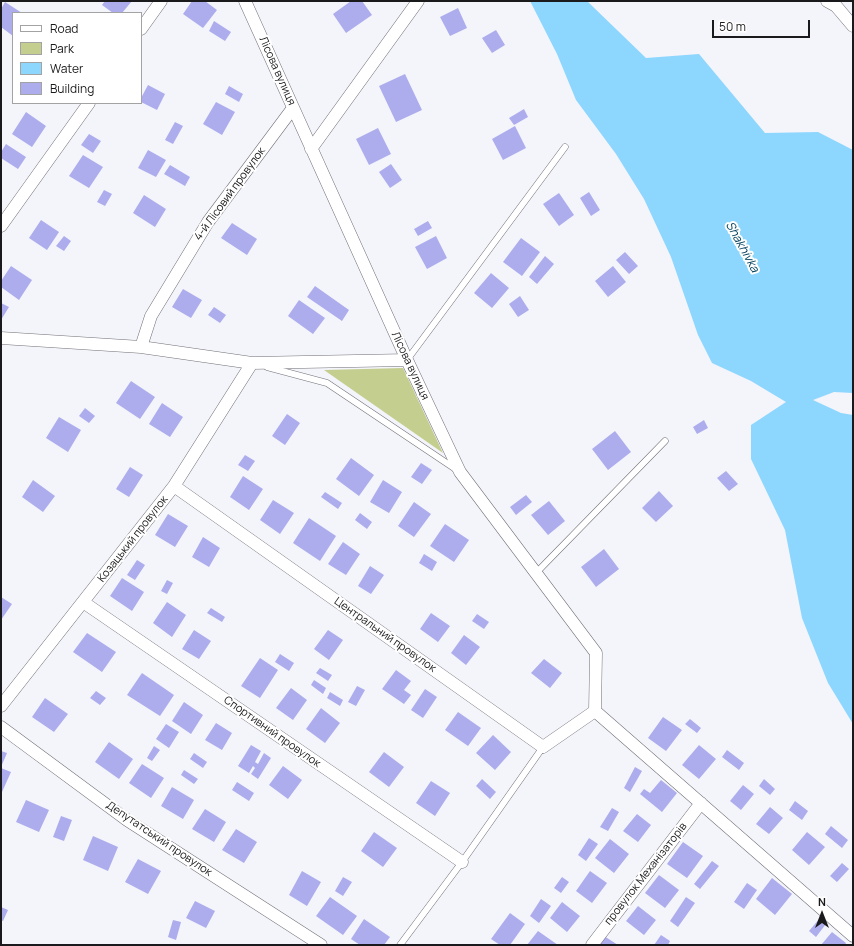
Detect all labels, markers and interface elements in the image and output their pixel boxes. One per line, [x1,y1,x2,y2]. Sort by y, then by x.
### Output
legend [12,12,142,104]
scale bar [714,12,812,38]
text: 50 m [719,18,746,35]
text: Road [50,20,78,37]
street label: Лісова вулиця [256,35,298,107]
text: Park [50,40,74,57]
text: Water [50,60,83,77]
text: Building [50,80,94,97]
street label: 4-й Лісовий провулок [192,145,268,243]
water label: Shakhivka [722,219,762,275]
street label: Лісова вулиця [388,330,432,402]
street label: Козацький провулок [95,493,171,585]
street label: Центральний провулок [332,595,438,675]
street label: Спортивний провулок [221,694,323,770]
street label: Депутатський провулок [104,799,214,879]
street label: провулок Механізаторів [602,820,690,928]
north arrow [802,894,842,934]
text: N [818,894,826,909]

